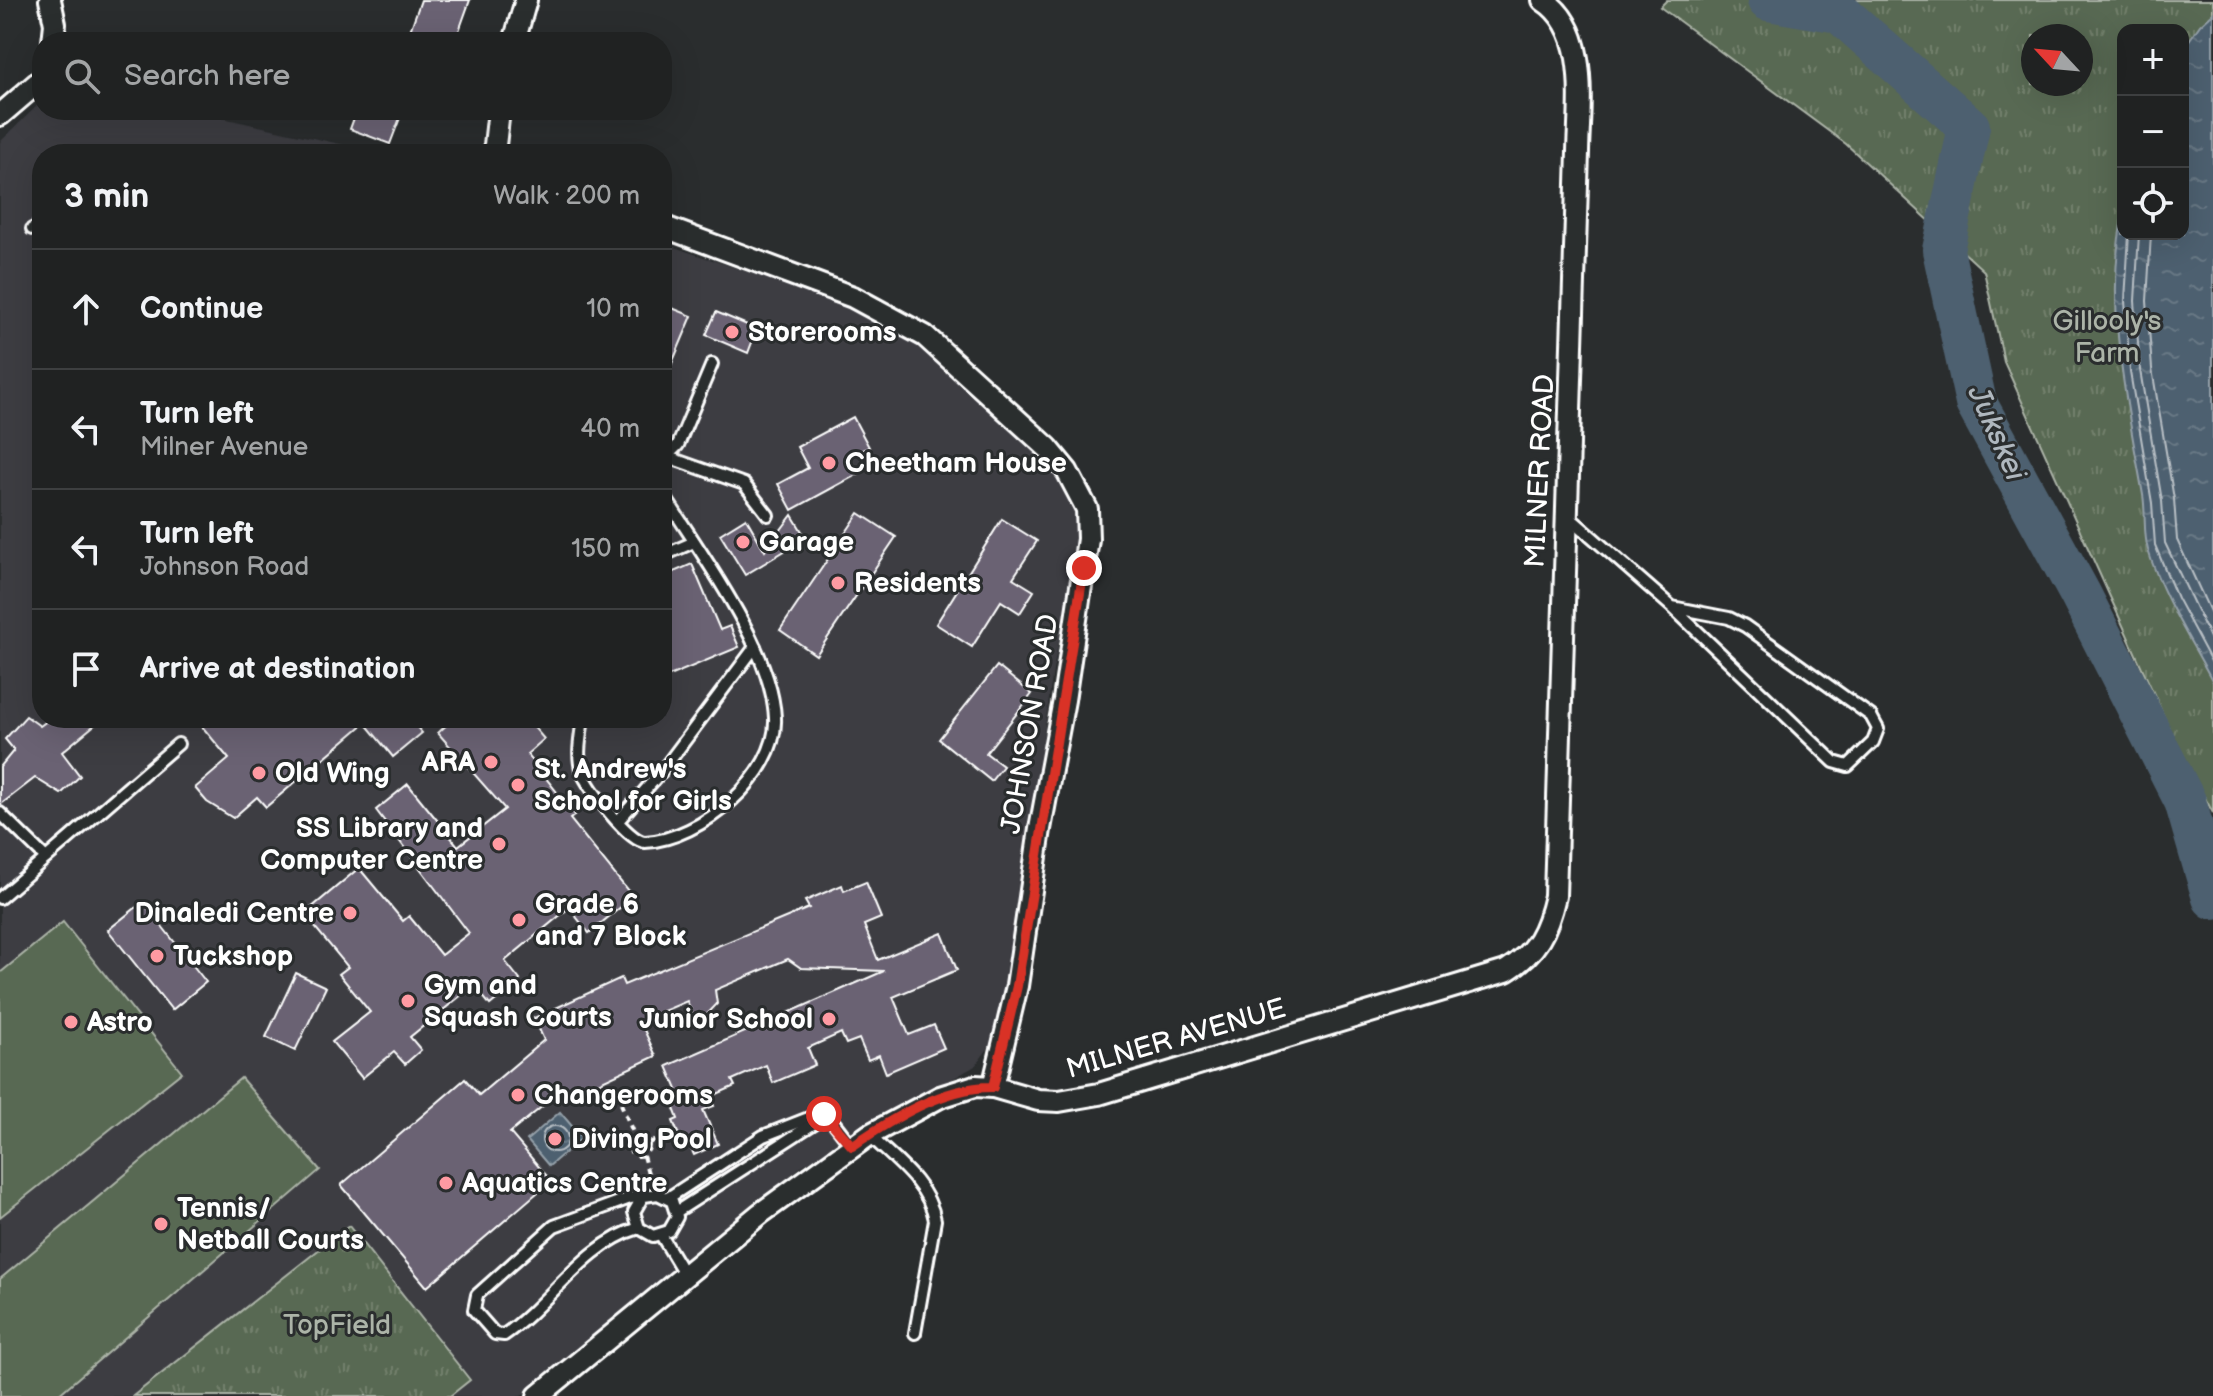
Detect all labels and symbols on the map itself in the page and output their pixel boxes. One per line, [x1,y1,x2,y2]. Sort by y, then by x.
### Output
north arrow [2021,24,2093,96]
park label: Gillooly's Farm [2053,305,2162,370]
place label: Storerooms [748,316,897,349]
marker: Storerooms [723,323,741,341]
street label: MILNER ROAD [1518,373,1562,569]
water label: Jukskei [1959,379,2033,487]
place label: Cheetham House [845,447,1067,480]
marker: Cheetham House [820,454,838,472]
place label: Garage [759,526,854,559]
marker: Garage [734,533,752,551]
route end [1066,550,1102,586]
place label: Residents [854,567,981,600]
marker: Residents [829,574,847,592]
street label: JOHNSON ROAD [994,612,1066,836]
place label: ARA [421,746,476,779]
marker: ARA [482,753,500,771]
place label: St. Andrew's School for Girls [534,753,732,818]
place label: Old Wing [275,757,390,790]
marker: Old Wing [250,764,268,782]
marker: St. Andrew's School for Girls [509,776,527,794]
place label: SS Library and Computer Centre [260,812,483,877]
marker: SS Library and Computer Centre [490,835,508,853]
place label: Grade 6 and 7 Block [535,888,687,953]
place label: Dinaledi Centre [134,897,334,930]
marker: Dinaledi Centre [341,904,359,922]
marker: Grade 6 and 7 Block [510,911,528,929]
place label: Tuckshop [173,940,293,973]
marker: Tuckshop [148,947,166,965]
place label: Gym and Squash Courts [424,969,612,1034]
marker: Gym and Squash Courts [399,992,417,1010]
street label: MILNER AVENUE [1063,992,1289,1086]
place label: Junior School [639,1003,813,1036]
place label: Astro [86,1006,153,1039]
marker: Junior School [820,1010,838,1028]
marker: Astro [62,1013,80,1031]
place label: Changerooms [534,1079,713,1112]
marker: Changerooms [509,1086,527,1104]
route start [806,1096,842,1132]
place label: Diving Pool [571,1123,712,1156]
marker: Diving Pool [546,1130,564,1148]
place label: Aquatics Centre [461,1167,667,1200]
marker: Aquatics Centre [437,1174,455,1192]
place label: Tennis/ Netball Courts [177,1192,364,1257]
marker: Tennis/ Netball Courts [152,1215,170,1233]
park label: TopField [283,1309,391,1342]

